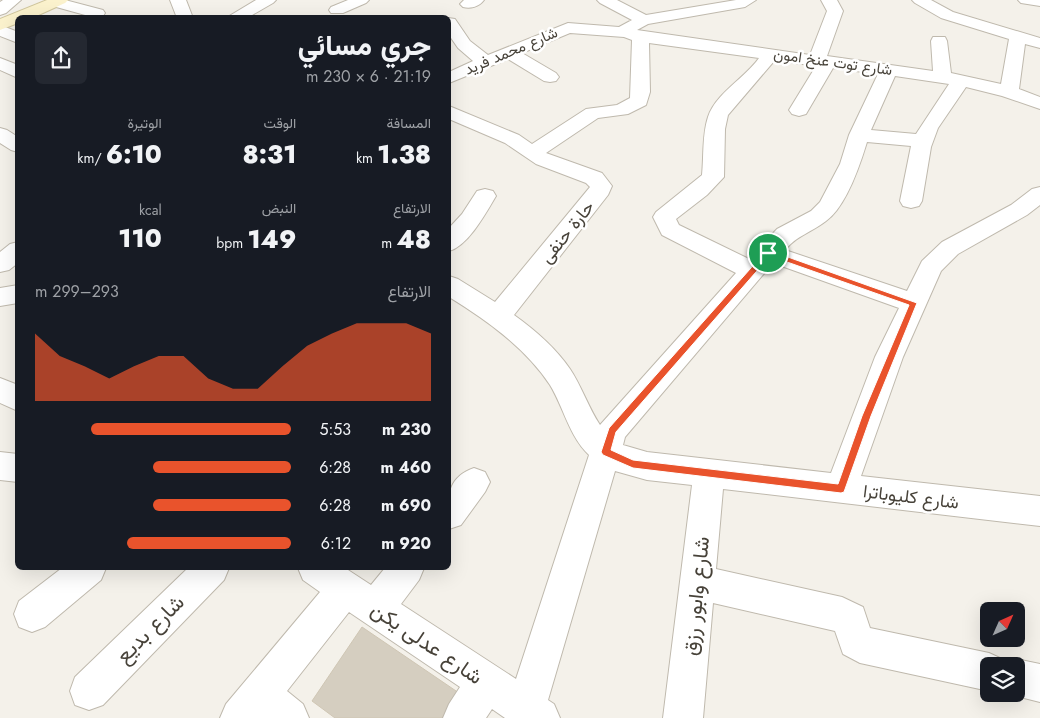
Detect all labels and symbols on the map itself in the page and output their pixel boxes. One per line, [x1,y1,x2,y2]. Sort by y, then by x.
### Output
street label: شارع محمد فريد [461,21,561,81]
street label: شارع توت عنخ امون [772,43,894,81]
street label: حارة حنفى [534,195,600,269]
pin [747,232,789,274]
street label: شارع كليوباترا [862,478,960,516]
street label: شارع وابور رزق [675,535,717,657]
street label: شارع بديع [109,588,191,670]
street label: شارع عدلى يكن [365,594,489,692]
north arrow [980,602,1025,648]

